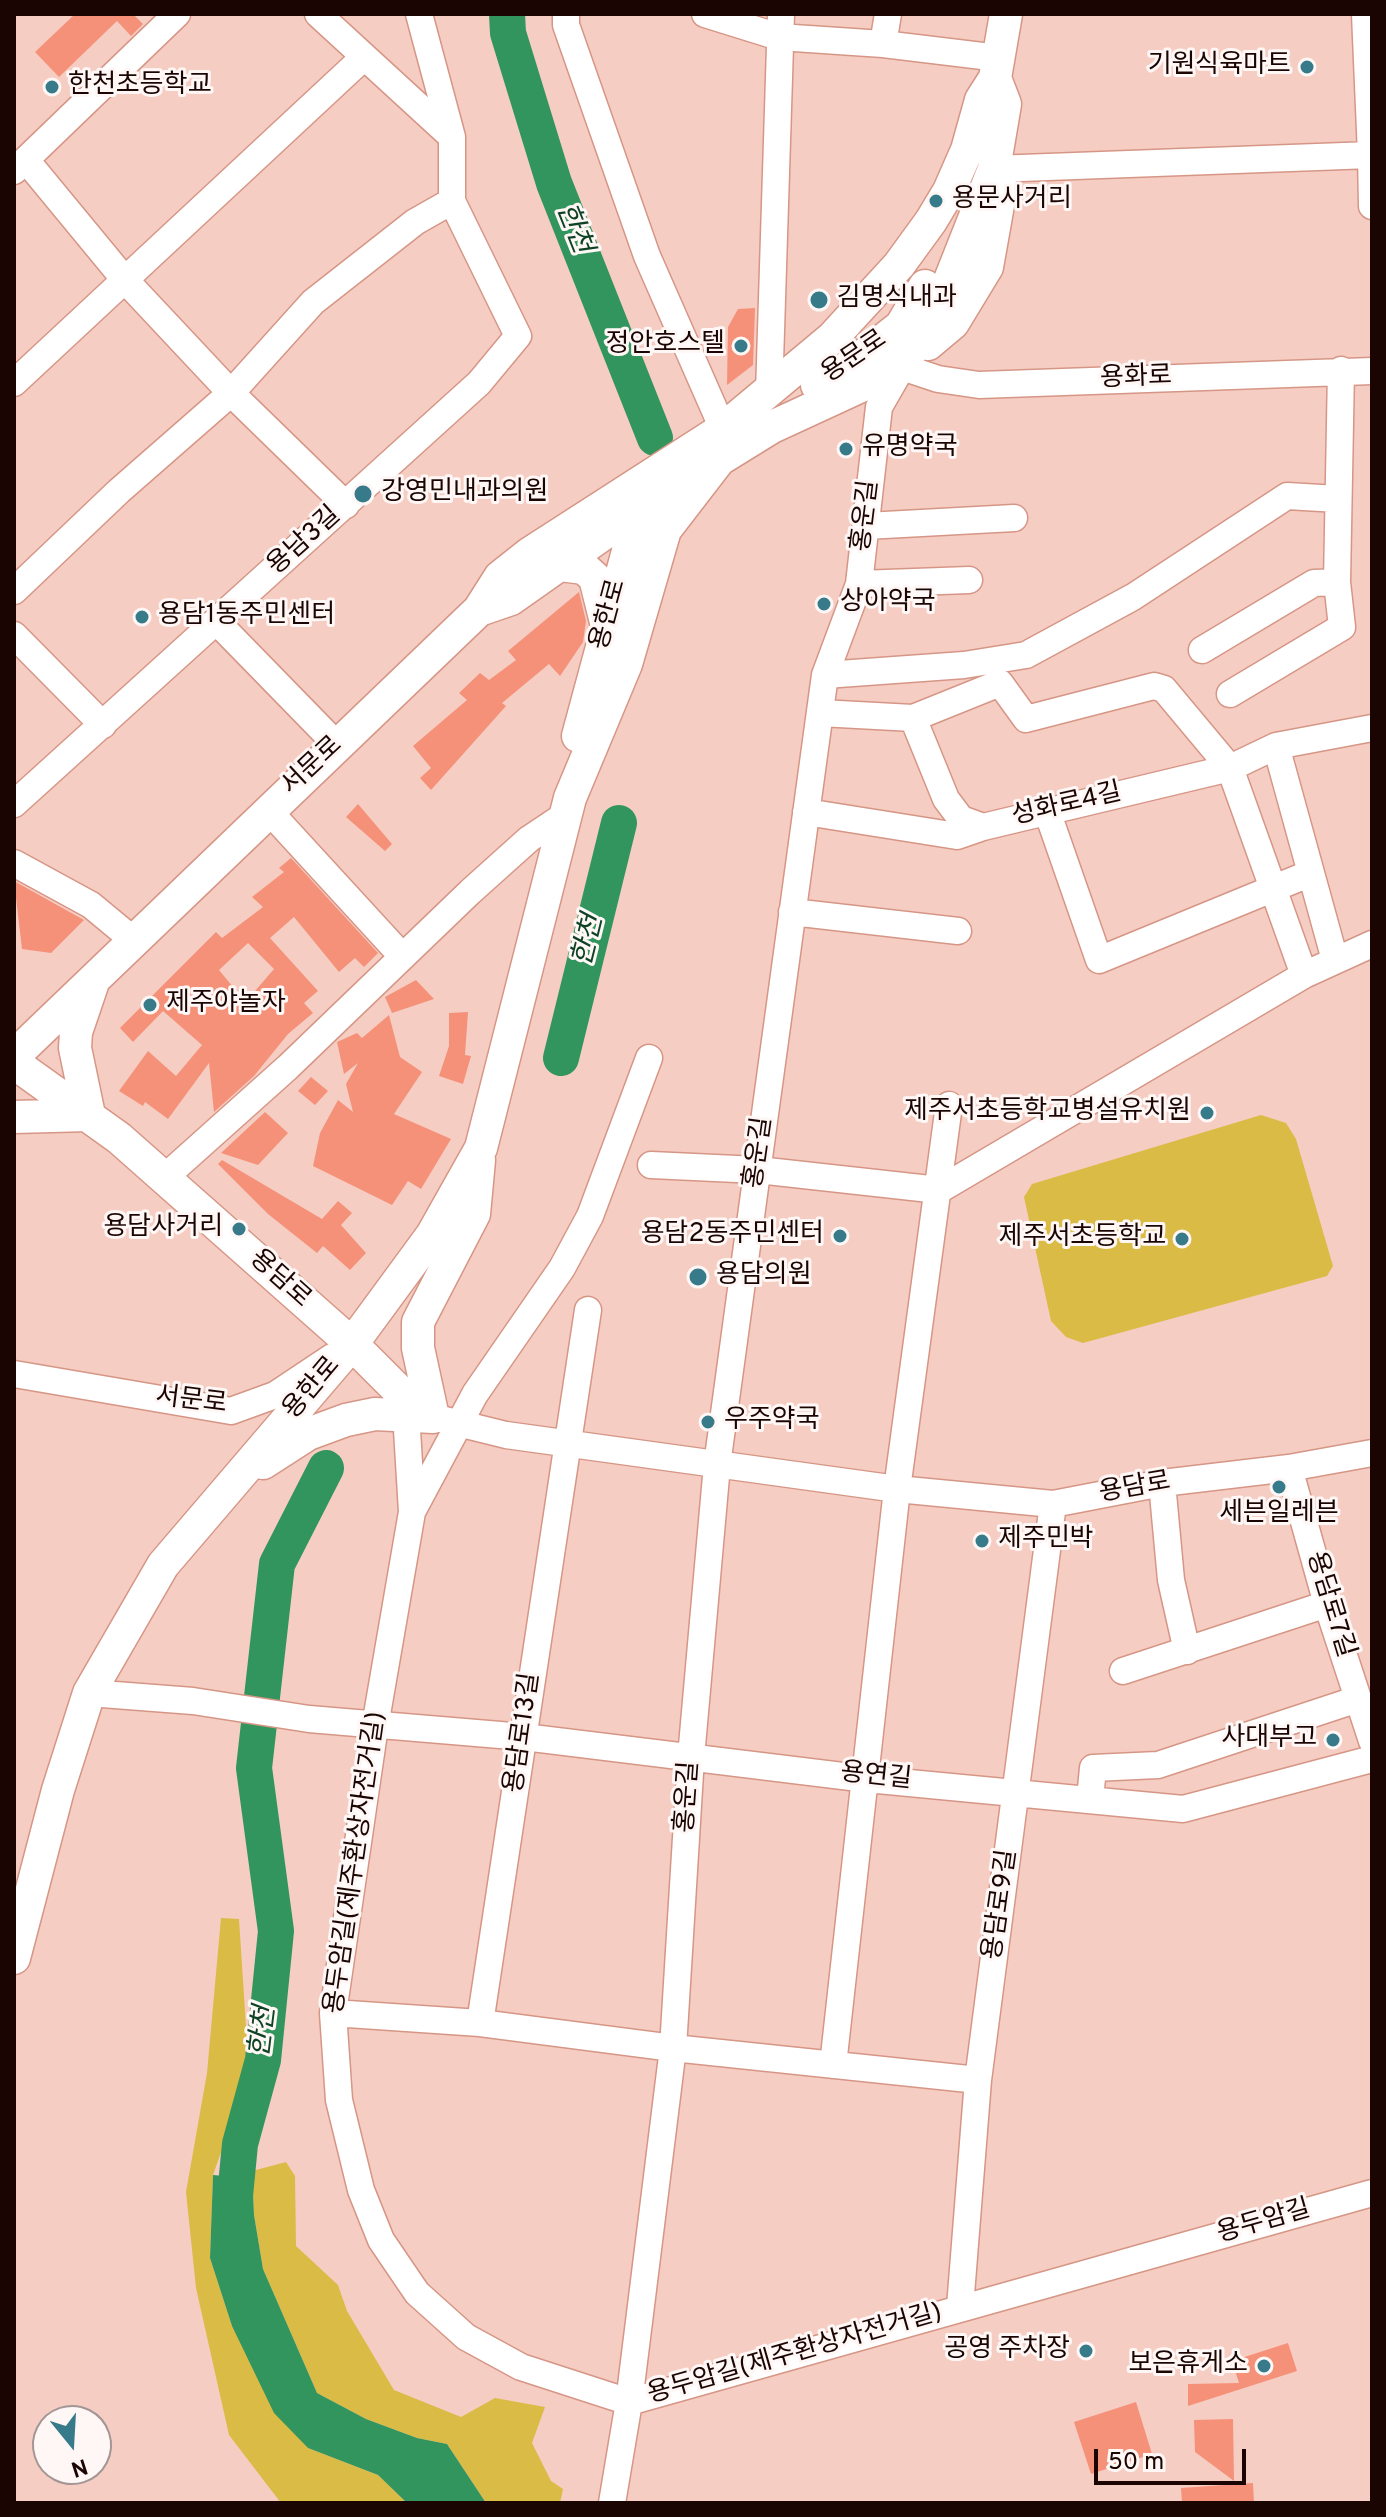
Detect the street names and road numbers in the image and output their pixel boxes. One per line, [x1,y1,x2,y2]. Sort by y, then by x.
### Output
street label: 용문로 [817,325,893,391]
street label: 용화로 [1100,362,1172,396]
street label: 홍운길 [847,478,887,554]
street label: 용남3길 [262,501,348,583]
street label: 용한로 [586,576,634,654]
street label: 서문로 [276,731,350,803]
street label: 성화로4길 [1009,778,1125,834]
street label: 홍운길 [740,1115,780,1191]
street label: 용담로 [242,1244,316,1316]
street label: 용한로 [278,1351,348,1427]
street label: 서문로 [153,1382,229,1422]
street label: 용담로 [1097,1467,1173,1511]
street label: 용담로7길 [1298,1548,1360,1662]
street label: 용담로13길 [500,1671,548,1795]
street label: 용두암길(제주환상자전거길) [320,1710,394,2016]
street label: 용연길 [839,1759,913,1797]
street label: 홍운길 [671,1760,707,1834]
street label: 용담로9길 [979,1848,1025,1962]
street label: 용두암길 [1214,2195,1314,2251]
street label: 용두암길(제주환상자전거길) [644,2298,946,2412]

